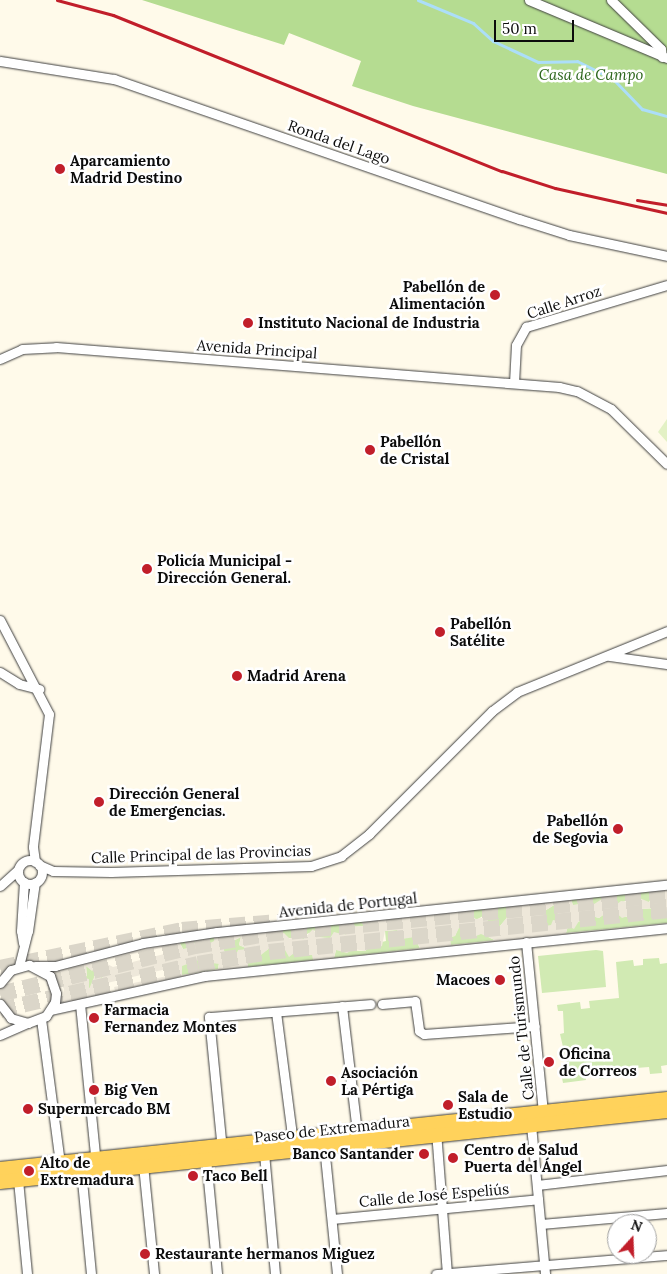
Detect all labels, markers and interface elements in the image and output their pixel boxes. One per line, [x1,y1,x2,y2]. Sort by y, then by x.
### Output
scale bar [497,10,577,42]
text: 50 m [502,19,537,38]
park label: Casa de Campo [539,66,643,84]
street label: Ronda del Lago [286,116,392,168]
place label: Aparcamiento Madrid Destino [70,151,182,186]
marker: Aparcamiento Madrid Destino [54,163,66,175]
place label: Pabellón de Alimentación [389,277,485,312]
street label: Calle Arroz [525,282,603,322]
marker: Pabellón de Alimentación [489,289,501,301]
place label: Instituto Nacional de Industria [258,314,480,332]
marker: Instituto Nacional de Industria [242,317,254,329]
street label: Avenida Principal [196,336,318,362]
place label: Pabellón de Cristal [380,432,449,467]
marker: Pabellón de Cristal [364,444,376,456]
place label: Policía Municipal - Dirección General. [157,551,292,586]
marker: Policía Municipal - Dirección General. [141,563,153,575]
place label: Pabellón Satélite [450,614,511,649]
marker: Pabellón Satélite [434,626,446,638]
place label: Madrid Arena [247,667,346,685]
marker: Madrid Arena [231,670,243,682]
place label: Dirección General de Emergencias. [109,784,240,819]
marker: Dirección General de Emergencias. [93,796,105,808]
place label: Pabellón de Segovia [533,811,608,846]
marker: Pabellón de Segovia [612,823,624,835]
street label: Calle Principal de las Provincias [91,841,311,867]
street label: Avenida de Portugal [278,889,418,921]
street label: Calle de Turismundo [504,955,538,1101]
place label: Macoes [436,971,490,989]
marker: Macoes [494,974,506,986]
place label: Farmacia Fernandez Montes [104,1000,237,1035]
marker: Farmacia Fernandez Montes [88,1012,100,1024]
place label: Oficina de Correos [559,1044,637,1079]
marker: Oficina de Correos [543,1056,555,1068]
place label: Asociación La Pértiga [341,1063,418,1098]
marker: Asociación La Pértiga [325,1075,337,1087]
place label: Big Ven [104,1081,158,1099]
marker: Big Ven [88,1084,100,1096]
place label: Sala de Estudio [458,1087,512,1122]
marker: Sala de Estudio [442,1099,454,1111]
place label: Supermercado BM [38,1100,171,1118]
marker: Supermercado BM [22,1103,34,1115]
street label: Paseo de Extremadura [253,1112,411,1146]
place label: Centro de Salud Puerta del Ángel [464,1140,582,1175]
place label: Banco Santander [292,1145,414,1163]
marker: Banco Santander [418,1148,430,1160]
marker: Centro de Salud Puerta del Ángel [446,1151,460,1165]
place label: Alto de Extremadura [40,1153,134,1188]
marker: Alto de Extremadura [22,1164,36,1178]
place label: Taco Bell [203,1167,268,1185]
marker: Taco Bell [187,1170,199,1182]
street label: Calle de José Espeliús [358,1179,510,1211]
north arrow [607,1214,657,1264]
text: N [629,1216,645,1236]
place label: Restaurante hermanos Miguez [155,1245,375,1263]
marker: Restaurante hermanos Miguez [139,1248,151,1260]

